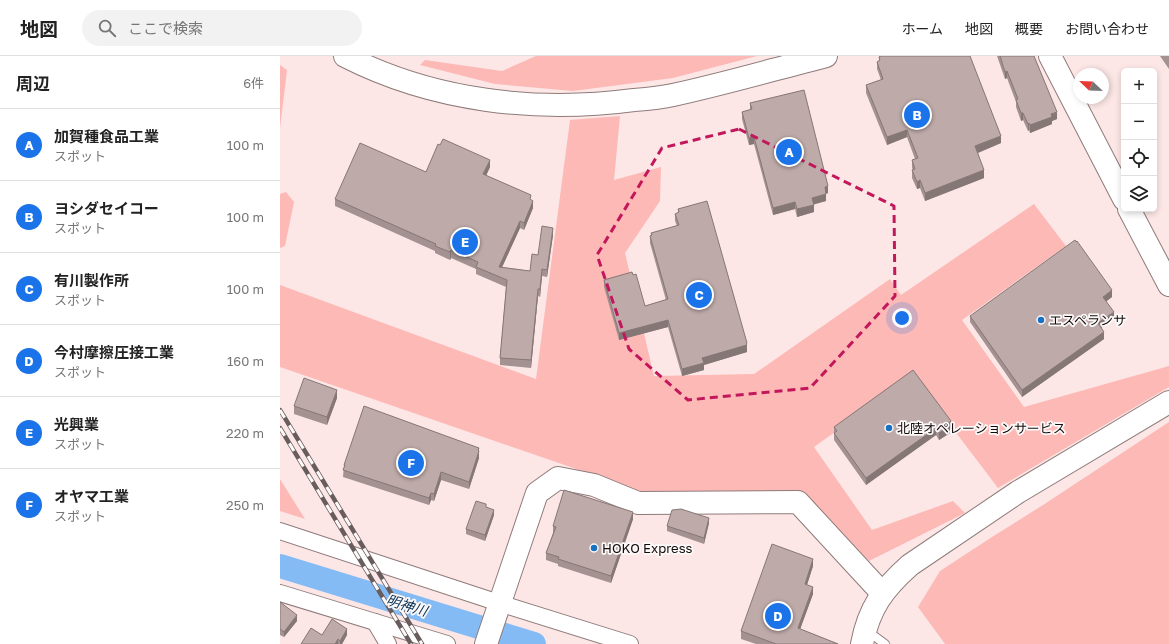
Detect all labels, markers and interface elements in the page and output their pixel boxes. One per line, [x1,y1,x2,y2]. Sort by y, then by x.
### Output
search box [82,10,362,46]
text: 地図 [20,17,58,40]
icon: search [96,17,118,39]
text: ここで検索 [128,19,203,37]
text: ホーム [901,20,943,37]
text: 地図 [965,20,993,37]
text: 概要 [1015,20,1043,37]
text: お問い合わせ [1065,20,1149,37]
north arrow [1073,68,1109,104]
map controls [1121,68,1157,212]
button: + [1121,68,1157,104]
text: 周辺 [16,73,50,94]
text: 6件 [243,75,264,91]
pin: B [904,100,930,130]
button: − [1121,104,1157,140]
text: 加賀種食品工業 [54,127,159,145]
text: A [24,137,34,153]
text: 100 m [227,137,264,153]
pin: A [776,137,802,167]
button: locate [1121,140,1157,176]
text: スポット [54,148,106,164]
button: layers [1121,176,1157,212]
text: ヨシダセイコー [54,199,159,217]
text: B [24,209,34,225]
text: 100 m [227,209,264,225]
text: スポット [54,220,106,236]
pin: E [452,227,478,257]
text: 有川製作所 [54,271,129,289]
pin: C [686,280,712,310]
text: C [24,281,34,297]
text: 100 m [227,281,264,297]
text: スポット [54,292,106,308]
your location [892,308,912,328]
place label: エスペランサ [1049,312,1126,328]
marker: エスペランサ [1036,315,1046,325]
text: 今村摩擦圧接工業 [54,343,174,361]
text: D [24,353,34,369]
text: 160 m [227,353,264,369]
text: スポット [54,364,106,380]
text: 光興業 [54,415,99,433]
place label: 北陸オペレーションサービス [897,420,1066,436]
marker: 北陸オペレーションサービス [884,423,894,433]
text: E [25,425,33,441]
text: 220 m [226,425,264,441]
text: スポット [54,436,106,452]
pin: F [398,448,424,478]
text: オヤマ工業 [54,487,129,505]
text: F [25,497,33,513]
text: 250 m [226,497,264,513]
text: スポット [54,508,106,524]
place label: HOKO Express [602,540,693,556]
marker: HOKO Express [589,543,599,553]
water label: 明神川 [384,591,431,620]
pin: D [765,601,791,631]

